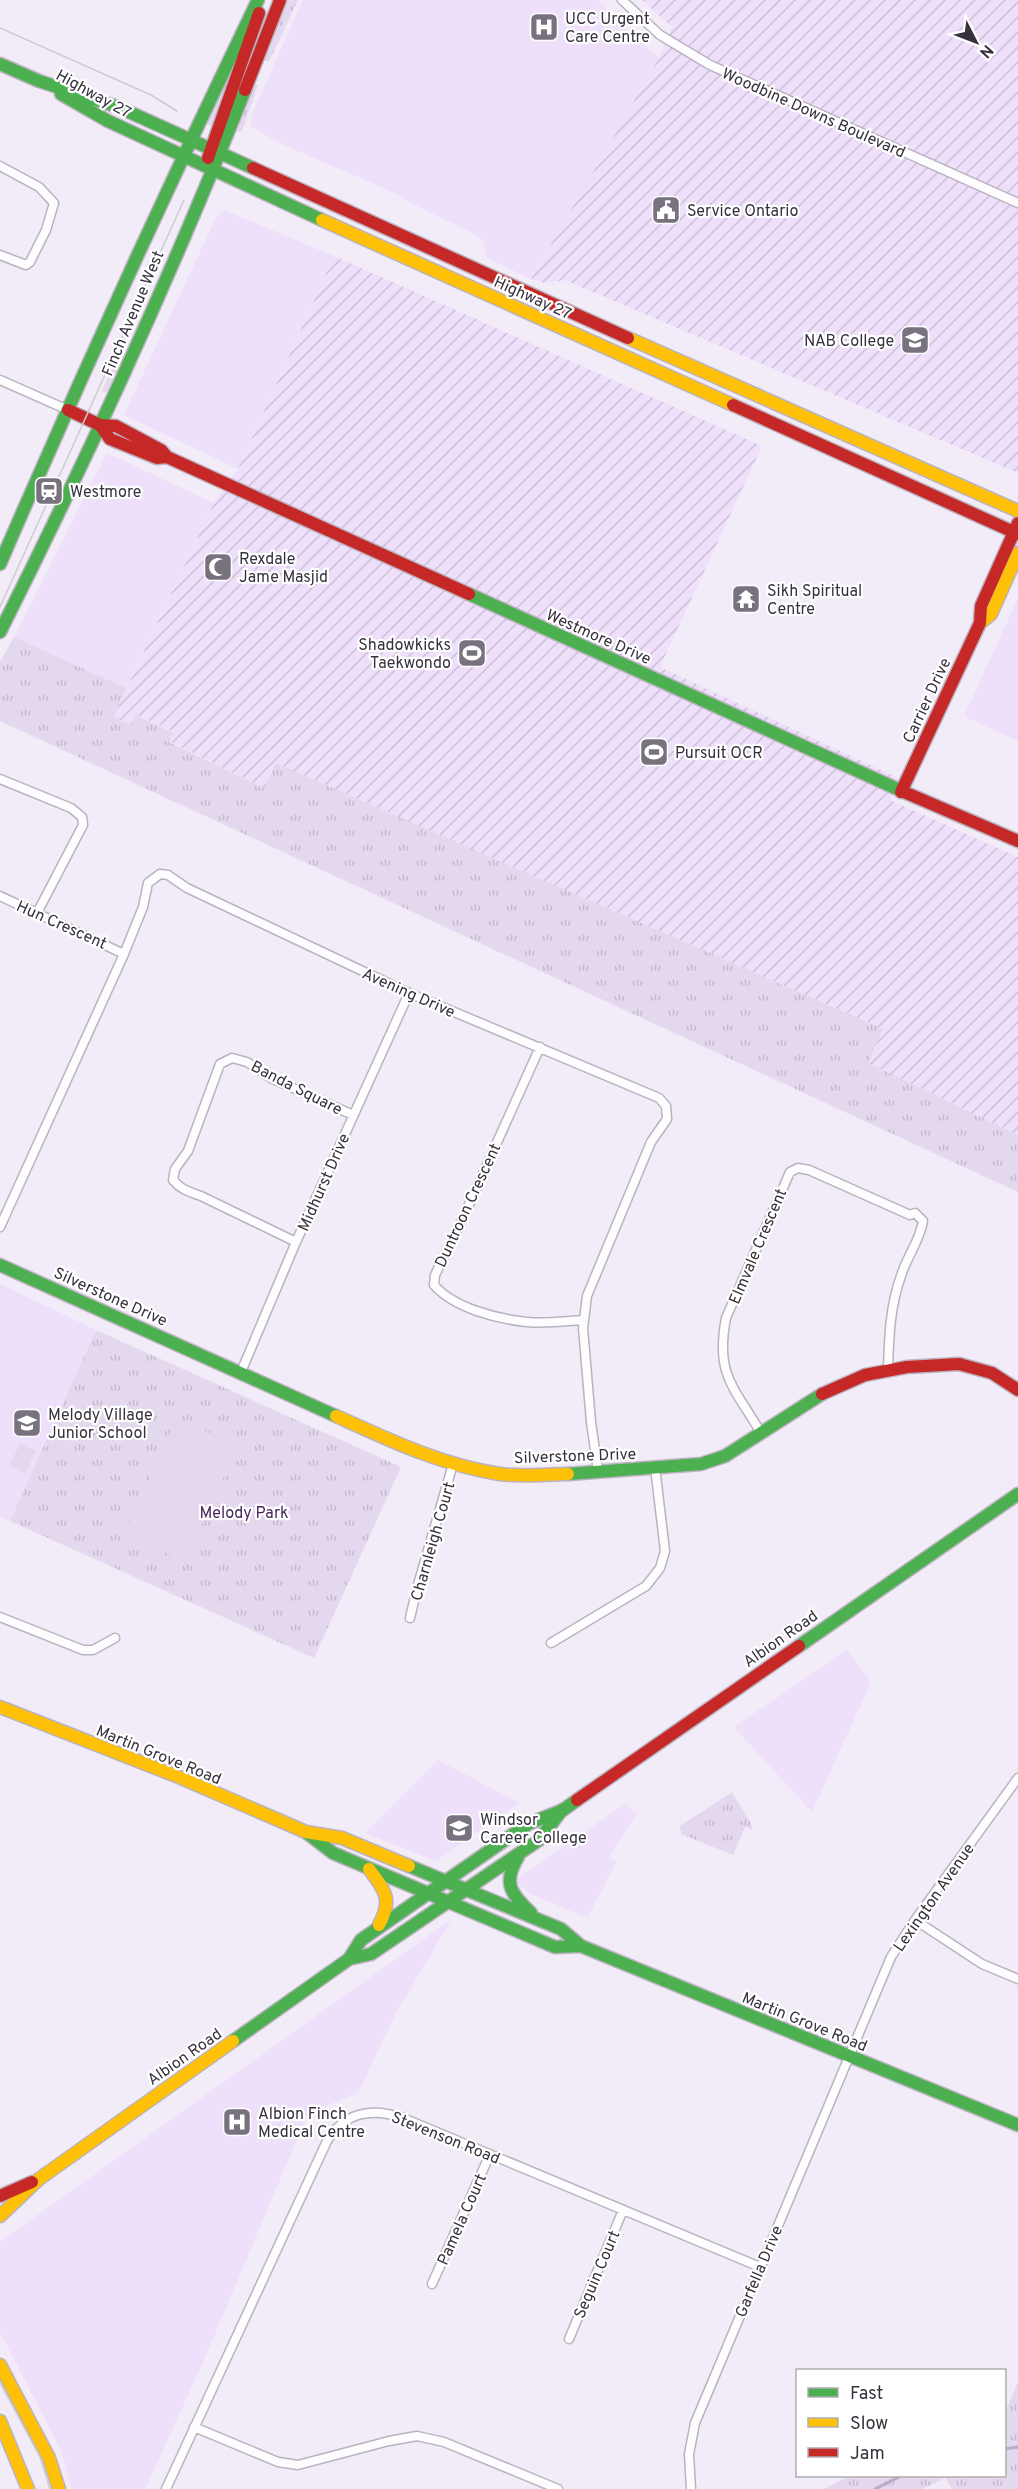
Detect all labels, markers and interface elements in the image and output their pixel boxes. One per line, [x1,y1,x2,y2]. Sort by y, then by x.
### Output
place label: UCC Urgent Care Centre [565,10,650,48]
hospital icon: UCC Urgent Care Centre [528,11,560,43]
north arrow [946,12,1006,72]
text: N [974,40,997,62]
street label: Woodbine Downs Boulevard [718,64,908,163]
street label: Highway 27 [52,66,134,124]
public building icon: Service Ontario [650,194,682,226]
place label: Service Ontario [687,202,798,222]
street label: Finch Avenue West [98,248,169,380]
street label: Highway 27 [490,273,574,325]
school or university icon: NAB College [899,324,931,356]
place label: NAB College [804,332,894,352]
station icon: Westmore [33,475,65,507]
place label: Westmore [70,483,141,503]
place label: Rexdale Jame Masjid [239,550,328,588]
mosque icon: Rexdale Jame Masjid [202,551,234,583]
place label: Sikh Spiritual Centre [767,582,862,620]
temple icon: Sikh Spiritual Centre [730,583,762,615]
street label: Westmore Drive [542,606,654,670]
place label: Shadowkicks Taekwondo [358,636,451,674]
sports icon: Shadowkicks Taekwondo [456,637,488,669]
street label: Carrier Drive [899,655,956,747]
sports icon: Pursuit OCR [638,736,670,768]
place label: Pursuit OCR [675,744,763,764]
street label: Hun Crescent [13,897,109,955]
street label: Avening Drive [358,964,458,1023]
street label: Banda Square [247,1057,345,1120]
street label: Midhurst Drive [294,1131,355,1235]
street label: Duntroon Crescent [431,1141,506,1271]
street label: Elmvale Crescent [725,1186,792,1308]
street label: Silverstone Drive [50,1264,170,1332]
place label: Melody Village Junior School [48,1406,153,1444]
school or university icon: Melody Village Junior School [11,1407,43,1439]
street label: Silverstone Drive [514,1445,637,1469]
street label: Charnleigh Court [407,1480,460,1603]
park label: Melody Park [199,1504,289,1524]
street label: Albion Road [740,1607,822,1673]
street label: Martin Grove Road [93,1722,224,1790]
place label: Windsor Career College [480,1811,587,1849]
school or university icon: Windsor Career College [443,1812,475,1844]
street label: Lexington Avenue [890,1840,980,1956]
street label: Martin Grove Road [739,1989,870,2057]
street label: Albion Road [144,2025,226,2091]
place label: Albion Finch Medical Centre [258,2105,365,2143]
hospital icon: Albion Finch Medical Centre [221,2106,253,2138]
street label: Stevenson Road [388,2108,503,2170]
street label: Pamela Court [434,2171,492,2269]
street label: Garfella Drive [731,2223,788,2321]
street label: Seguin Court [570,2228,625,2322]
legend [796,2369,1006,2477]
text: Fast [850,2383,883,2406]
text: Slow [850,2413,888,2436]
text: Jam [850,2443,885,2466]

